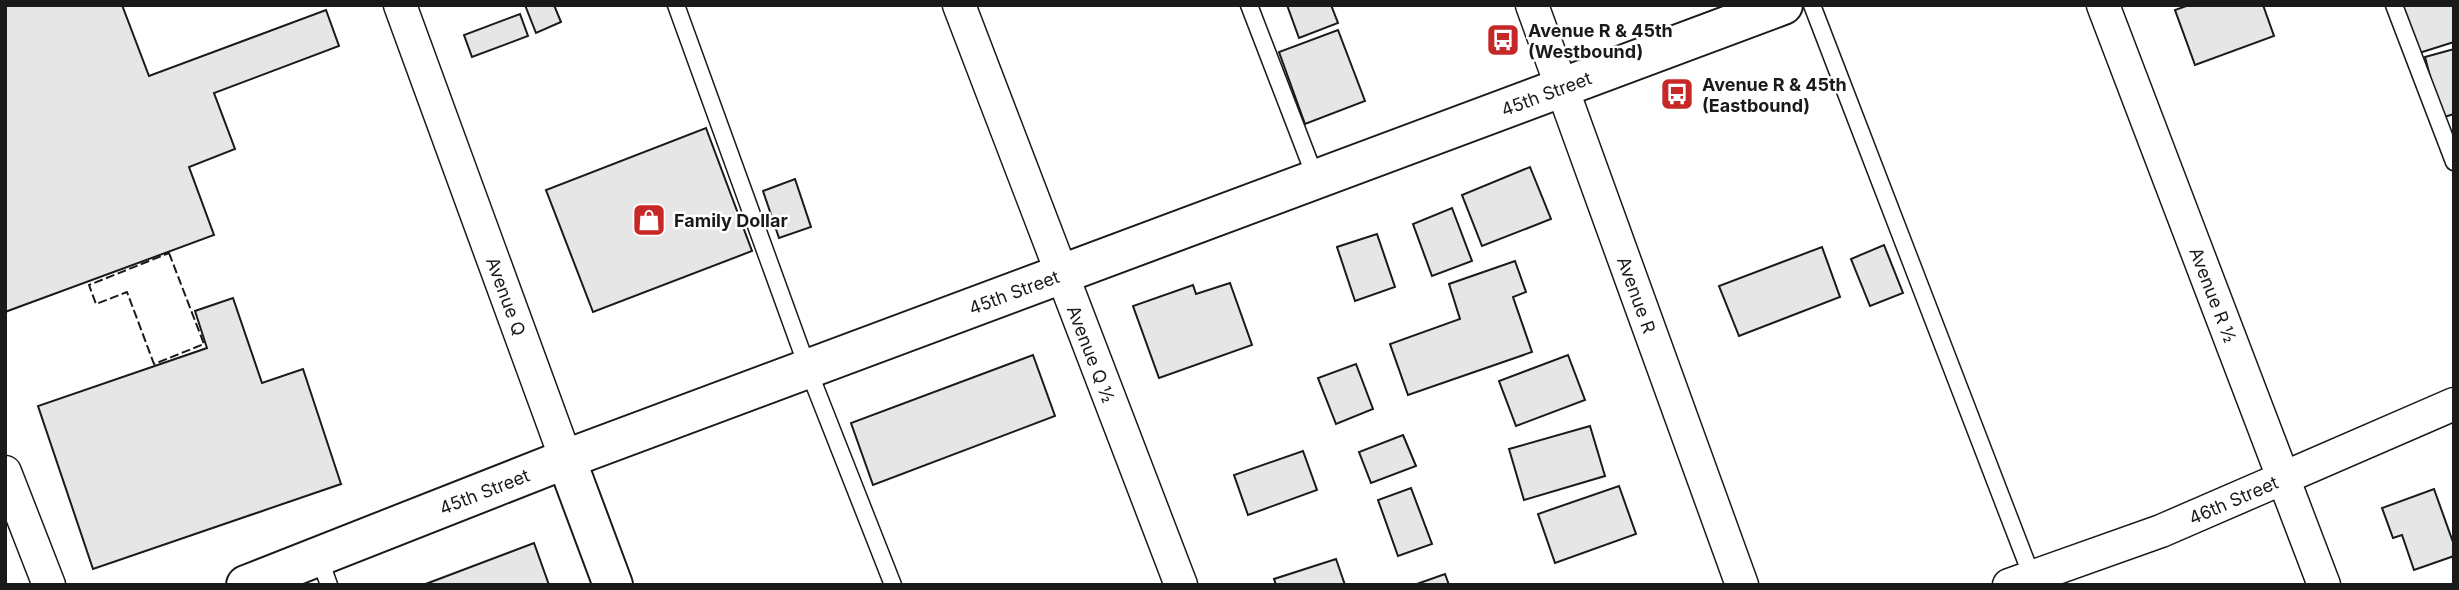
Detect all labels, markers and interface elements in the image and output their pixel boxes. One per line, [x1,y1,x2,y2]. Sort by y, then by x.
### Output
place label: Avenue R & 45th (Westbound) [1528,20,1673,62]
bus stop icon: Avenue R & 45th (Westbound) [1484,21,1522,59]
street label: 45th Street [1498,67,1594,120]
place label: Avenue R & 45th (Eastbound) [1702,74,1847,116]
bus stop icon: Avenue R & 45th (Eastbound) [1658,75,1696,113]
shop icon: Family Dollar [630,201,668,239]
place label: Family Dollar [674,210,788,231]
street label: Avenue R ½ [2185,244,2241,346]
street label: Avenue R [1613,253,1660,336]
street label: Avenue Q [482,254,530,338]
street label: 45th Street [966,265,1062,318]
street label: Avenue Q ½ [1063,302,1119,406]
street label: 45th Street [436,464,532,518]
street label: 46th Street [2185,471,2281,528]

